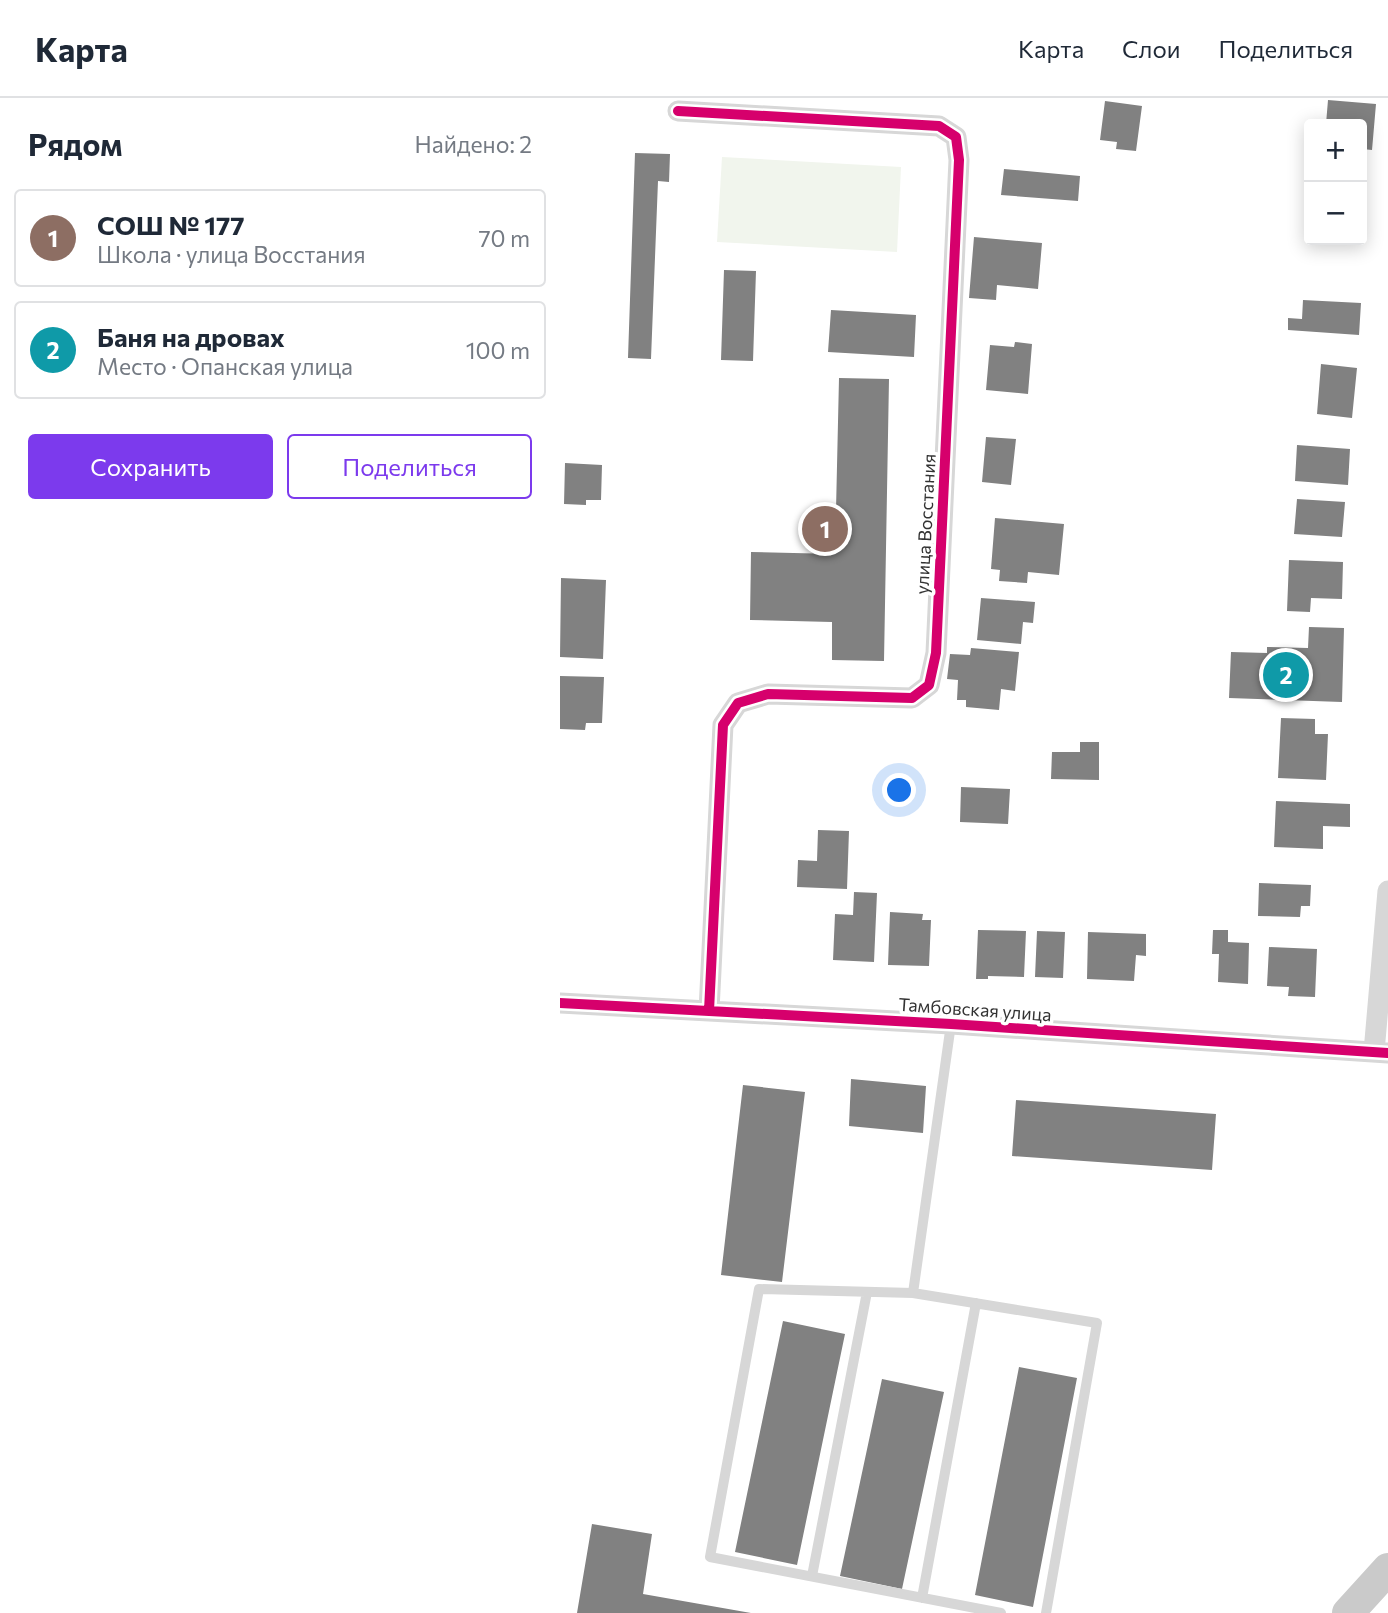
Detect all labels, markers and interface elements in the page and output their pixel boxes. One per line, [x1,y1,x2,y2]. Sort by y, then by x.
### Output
text: Карта [35,28,128,69]
text: Карта [1018,34,1084,63]
text: Слои [1122,34,1180,63]
text: Поделиться [1218,34,1353,63]
map controls [1304,119,1367,245]
button: + [1304,119,1367,182]
text: Рядом [28,125,122,162]
text: Найдено: 2 [415,130,532,158]
button: − [1304,182,1367,245]
text: СОШ № 177 [97,209,245,240]
text: 1 [48,224,58,252]
text: 70 m [478,224,530,252]
text: Школа · улица Восстания [97,240,366,268]
text: Баня на дровах [97,321,285,352]
text: 2 [46,336,60,364]
text: 100 m [466,336,530,364]
text: Место · Опанская улица [97,352,353,380]
button: Сохранить [28,434,273,499]
button: Поделиться [287,434,532,499]
street label: улица Восстания [910,453,940,595]
pin: 1 [802,503,848,555]
pin: 2 [1263,649,1309,701]
your location [882,773,916,807]
street label: Тамбовская улица [898,993,1052,1025]

